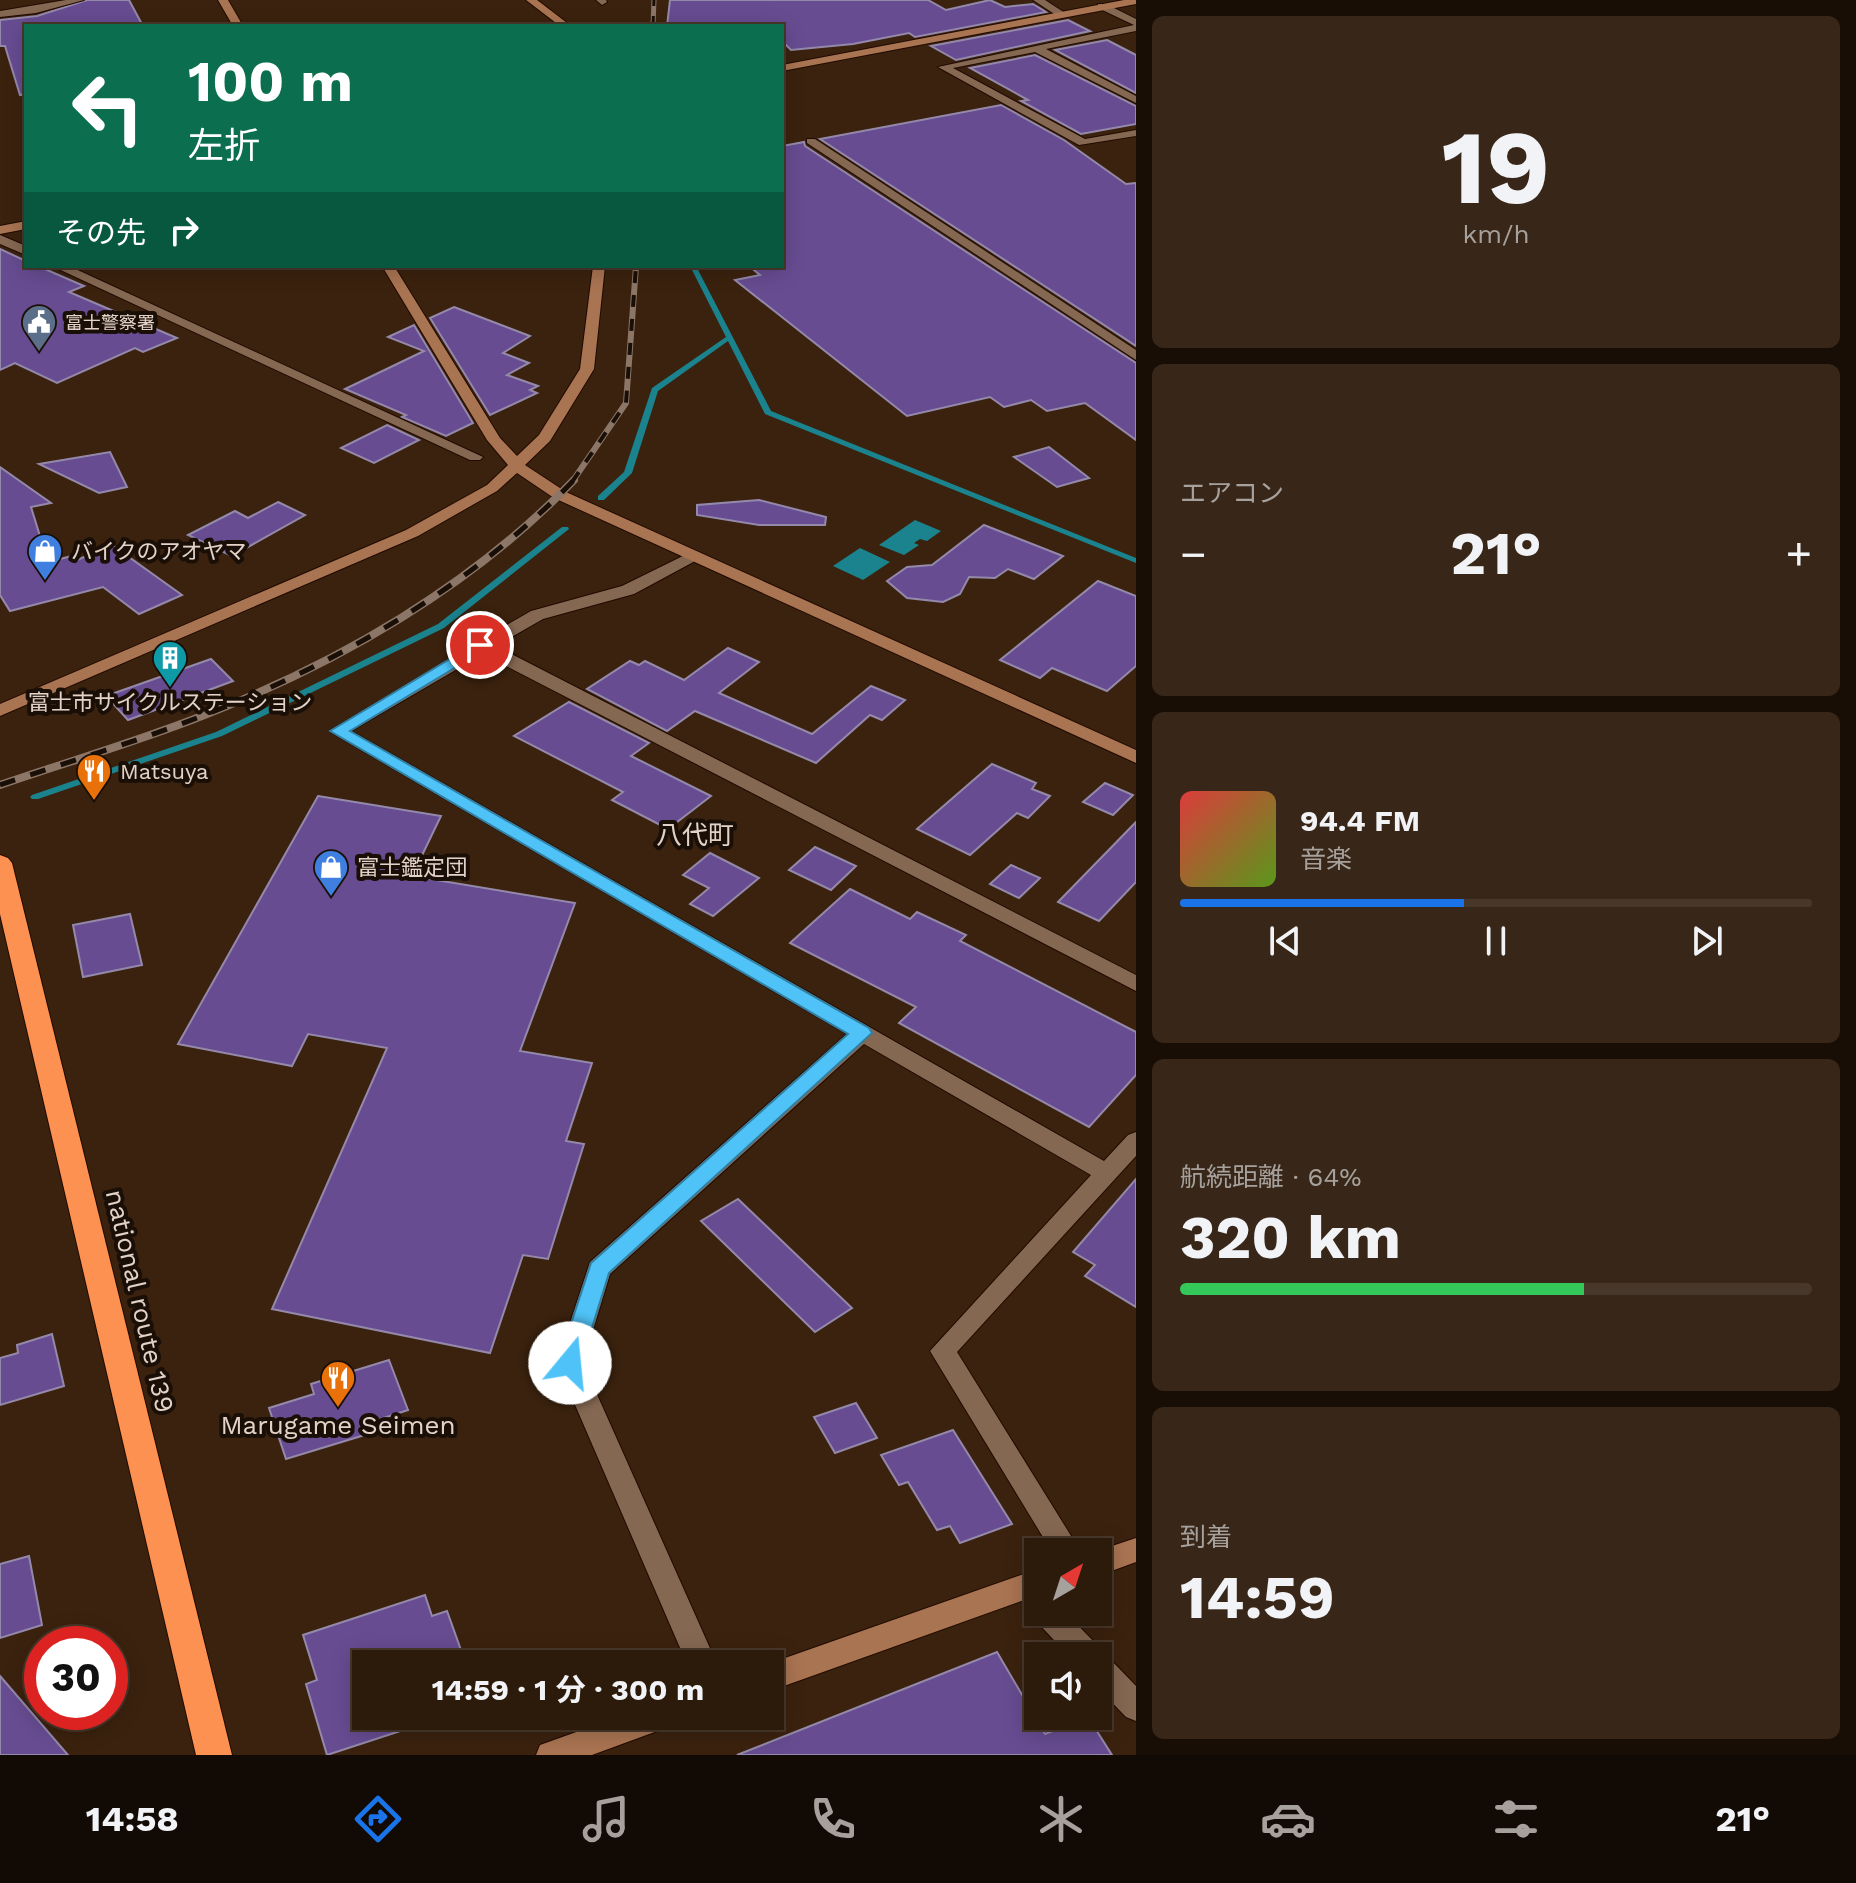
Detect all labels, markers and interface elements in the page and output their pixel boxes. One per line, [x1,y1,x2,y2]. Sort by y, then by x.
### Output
text: 100 m [188,49,353,115]
icon: left [56,56,160,160]
text: 19 [1442,106,1550,228]
text: 左折 [188,125,260,167]
icon: right [162,208,206,252]
text: その先 [56,215,146,250]
text: km/h [1463,219,1529,249]
public building icon: 富士警察署 [20,303,58,353]
place label: 富士警察署 [65,312,155,333]
text: エアコン [1180,478,1284,508]
text: 21° [1450,518,1542,589]
text: − [1180,528,1207,580]
text: + [1785,528,1812,580]
shop icon: バイクのアオヤマ [26,532,64,582]
place label: バイクのアオヤマ [71,539,247,564]
pin [446,611,514,679]
icon: arrive [458,623,502,667]
building icon: 富士市サイクルステーション [151,639,189,689]
place label: 富士市サイクルステーション [28,690,312,715]
restaurant icon: Matsuya [75,752,113,802]
place label: Matsuya [120,759,209,784]
text: 94.4 FM [1300,803,1420,838]
district label: 八代町 [656,820,734,850]
text: 音楽 [1300,844,1352,874]
shop icon: 富士鑑定団 [312,848,350,898]
place label: 富士鑑定団 [357,855,467,880]
icon: previous [1263,919,1307,963]
icon: pause [1474,919,1518,963]
icon: next [1685,919,1729,963]
text: 航続距離 · 64% [1180,1162,1362,1192]
street label: national route 139 [100,1187,180,1415]
text: 320 km [1180,1202,1401,1273]
position arrow [528,1321,612,1405]
restaurant icon: Marugame Seimen [319,1359,357,1409]
place label: Marugame Seimen [220,1410,456,1440]
text: 到着 [1180,1522,1232,1552]
north arrow [1024,1538,1112,1626]
map controls [1024,1538,1112,1730]
text: 14:59 [1180,1562,1335,1633]
speed limit sign: 30 [24,1626,128,1730]
button: sound [1024,1642,1112,1730]
text: 14:59 · 1 分 · 300 m [432,1672,704,1707]
icon: directions [350,1791,406,1847]
icon: music [578,1791,634,1847]
icon: phone [805,1791,861,1847]
icon: climate [1033,1791,1089,1847]
icon: car [1260,1791,1316,1847]
icon: filters [1488,1791,1544,1847]
text: 14:58 [86,1798,179,1840]
text: 21° [1715,1798,1770,1840]

